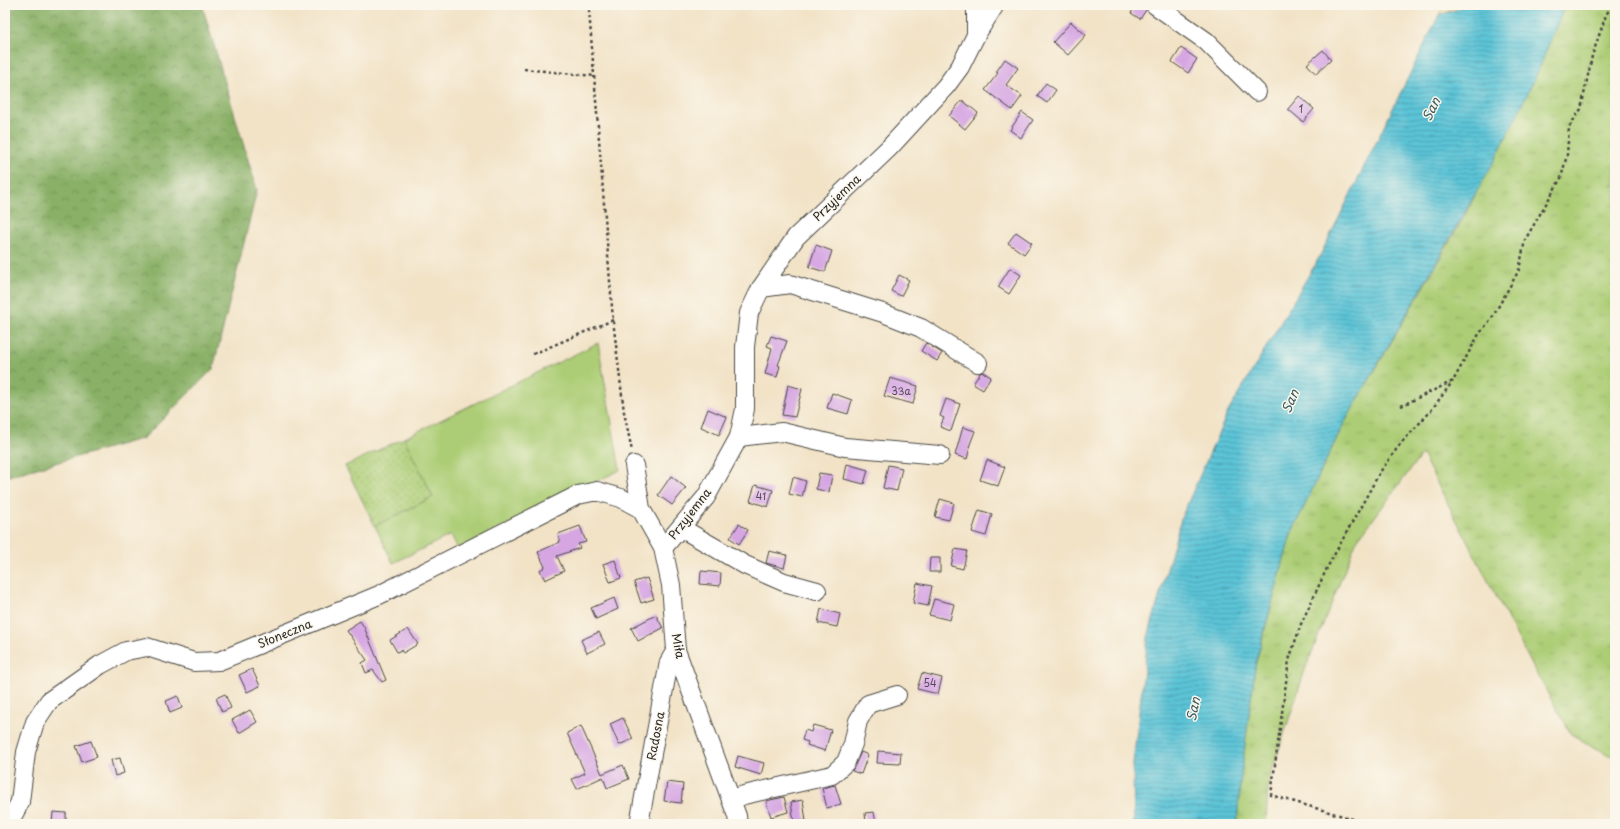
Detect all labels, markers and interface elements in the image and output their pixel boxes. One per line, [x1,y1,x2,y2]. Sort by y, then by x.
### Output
water label: San [1417,93,1445,124]
house number: 1 [1299,101,1303,116]
street label: Przyjemna [808,169,865,225]
house number: 33a [891,383,911,398]
water label: San [1276,385,1303,415]
street label: Przyjemna [663,483,715,543]
house number: 41 [756,488,766,503]
street label: Słoneczna [255,614,315,652]
street label: Miła [668,632,690,660]
house number: 54 [923,675,937,690]
water label: San [1181,694,1205,723]
street label: Radosna [641,709,669,762]

